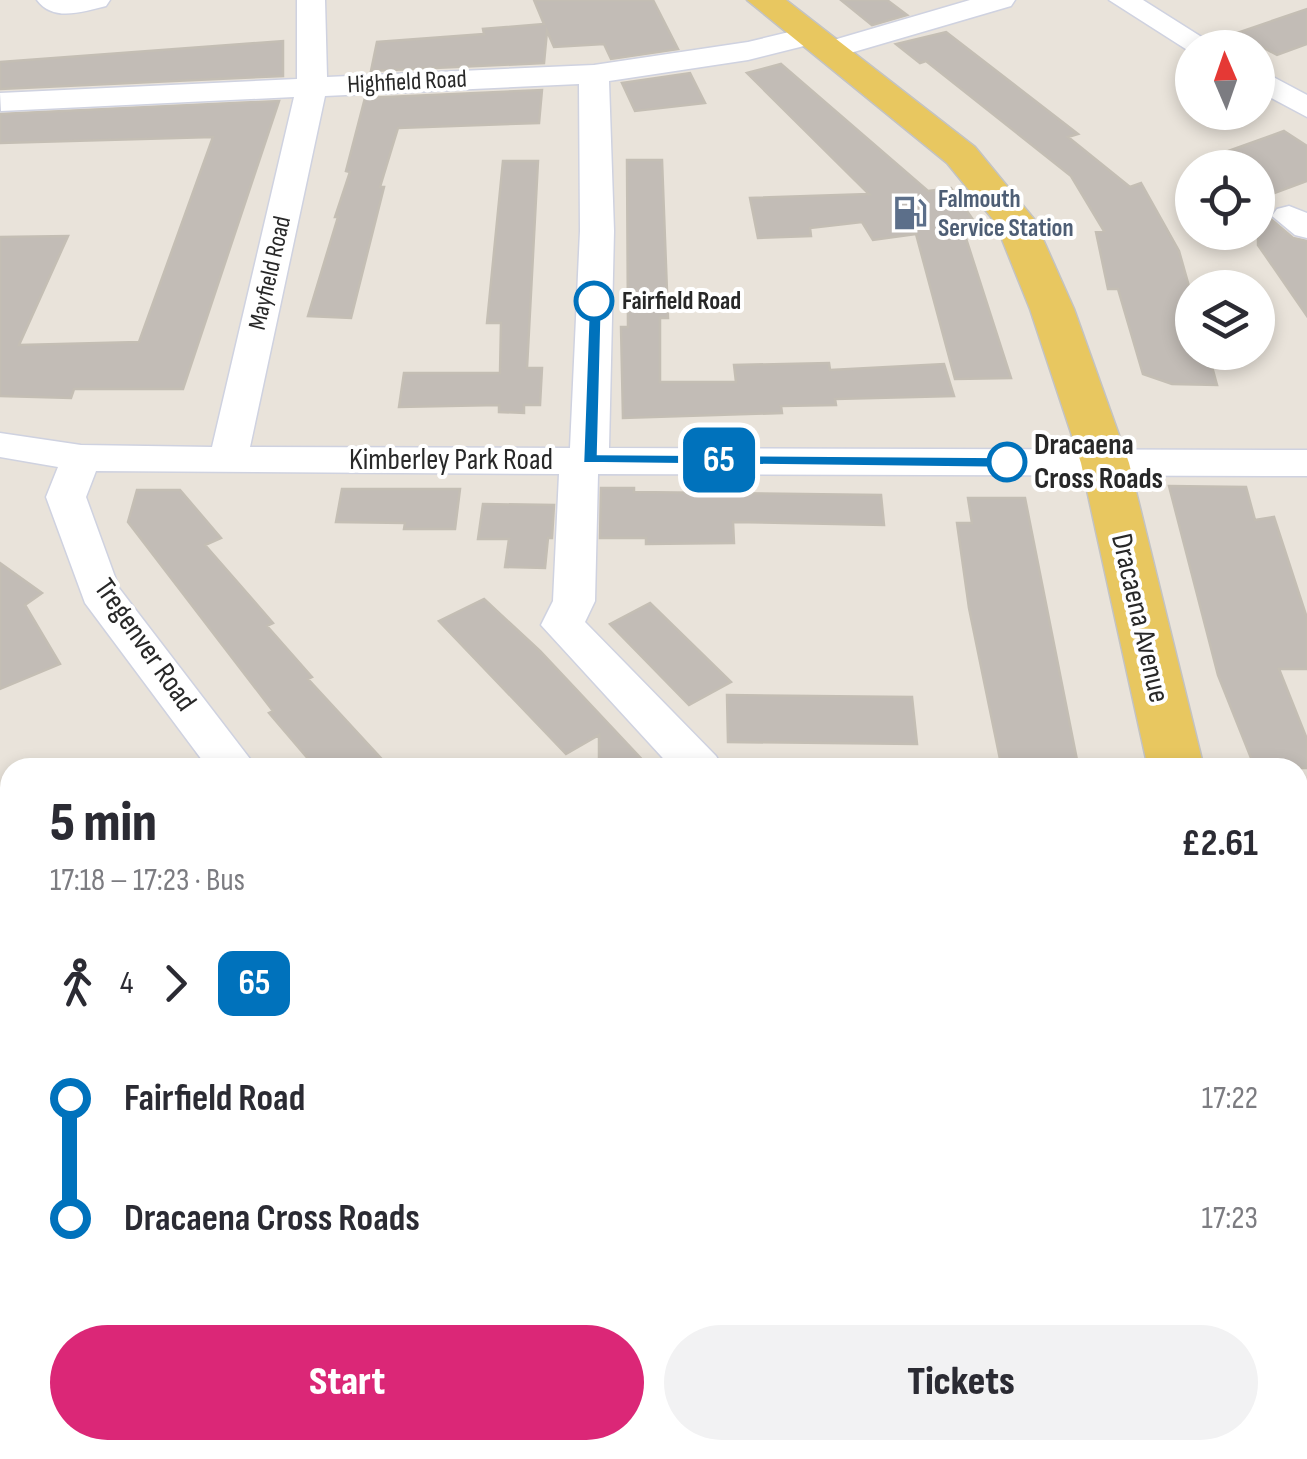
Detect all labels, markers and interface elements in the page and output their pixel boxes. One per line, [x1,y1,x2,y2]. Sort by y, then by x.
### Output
north arrow [1175,30,1275,130]
map controls [1175,30,1275,370]
street label: Highfield Road [346,63,468,101]
button: locate [1175,150,1275,250]
place label: Falmouth Service Station [938,184,1074,244]
fuel station icon: Falmouth Service Station [891,194,929,232]
street label: Mayfield Road [242,213,298,333]
button: layers [1175,270,1275,370]
marker: Fairfield Road [575,282,613,320]
place label: Fairfield Road [622,286,741,317]
place label: Dracaena Cross Roads [1034,427,1163,497]
line badge: 65 [674,428,764,492]
text: 65 [703,439,735,482]
street label: Kimberley Park Road [349,442,553,478]
marker: Dracaena Cross Roads [988,443,1026,481]
street label: Dracaena Avenue [1103,530,1177,706]
street label: Tregenver Road [86,572,204,718]
text: 5 min [50,790,157,857]
text: £2.61 [1181,821,1258,866]
text: 17:18 – 17:23 · Bus [50,861,245,900]
icon: walk [50,956,105,1011]
icon: forward [148,956,203,1011]
text: 65 [238,962,270,1005]
text: 4 [120,964,133,1003]
text: Fairfield Road [124,1076,305,1121]
text: 17:22 [1202,1079,1258,1118]
text: Dracaena Cross Roads [124,1196,420,1241]
text: 17:23 [1202,1199,1258,1238]
button: Start [50,1325,644,1440]
button: Tickets [664,1325,1258,1440]

